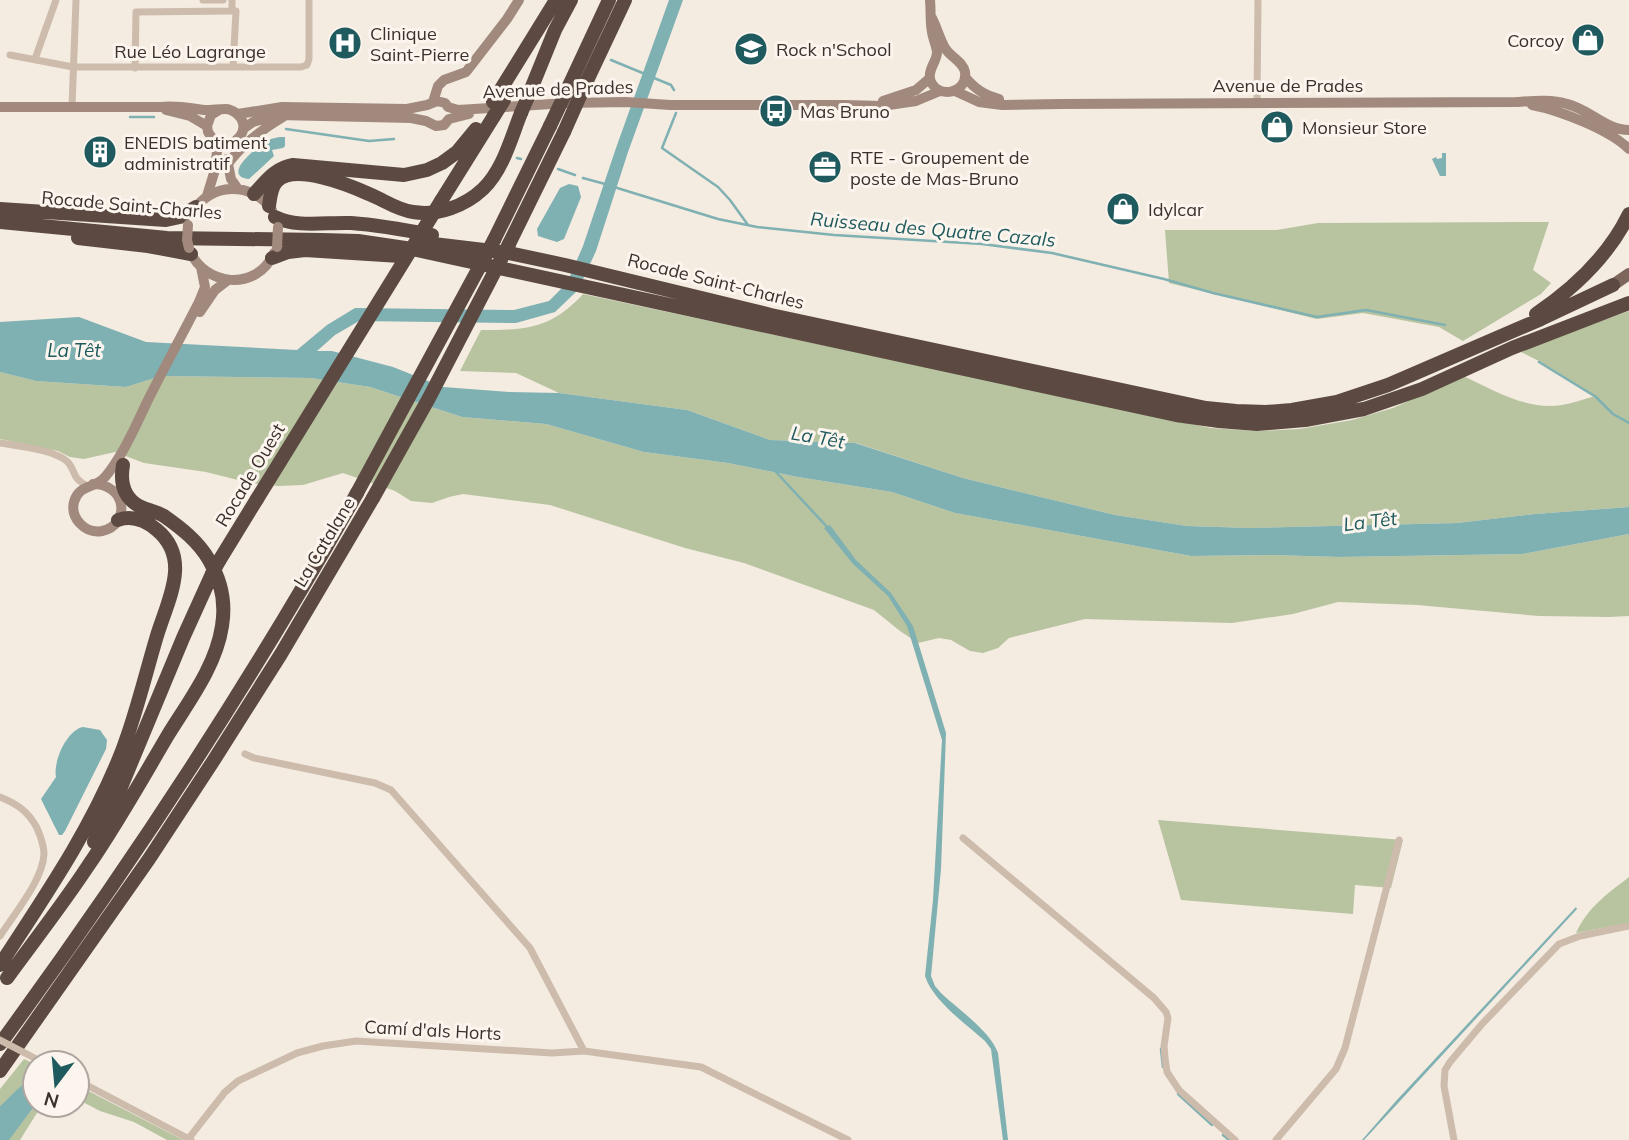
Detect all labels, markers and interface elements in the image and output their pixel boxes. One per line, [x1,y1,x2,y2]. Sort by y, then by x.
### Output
shop icon: Corcoy [1569,21,1607,59]
place label: Clinique Saint-Pierre [370,22,469,66]
hospital icon: Clinique Saint-Pierre [326,24,364,62]
place label: Corcoy [1507,29,1564,52]
school or university icon: Rock n'School [732,30,770,68]
place label: Rock n'School [776,38,891,61]
street label: Rue Léo Lagrange [114,40,266,63]
street label: Avenue de Prades [1213,74,1364,97]
street label: Avenue de Prades [482,75,634,103]
bus stop icon: Mas Bruno [757,92,795,130]
place label: Mas Bruno [800,100,890,123]
shop icon: Monsieur Store [1258,108,1296,146]
place label: Monsieur Store [1302,116,1427,139]
place label: ENEDIS batiment administratif [124,131,267,175]
building icon: ENEDIS batiment administratif [81,133,119,171]
place label: RTE - Groupement de poste de Mas-Bruno [850,146,1029,190]
office icon: RTE - Groupement de poste de Mas-Bruno [806,148,844,186]
street label: Rocade Saint-Charles [41,186,223,224]
shop icon: Idylcar [1104,190,1142,228]
place label: Idylcar [1148,198,1204,221]
water label: Ruisseau des Quatre Cazals [809,206,1057,252]
street label: Rocade Saint-Charles [625,248,807,314]
water label: La Têt [47,338,102,362]
street label: Rocade Ouest [210,419,290,531]
water label: La Têt [789,421,848,454]
street label: La Catalane [288,493,360,591]
water label: La Têt [1342,506,1399,536]
street label: Camí d'als Horts [364,1015,502,1045]
north arrow [21,1049,91,1119]
text: N [41,1087,62,1114]

